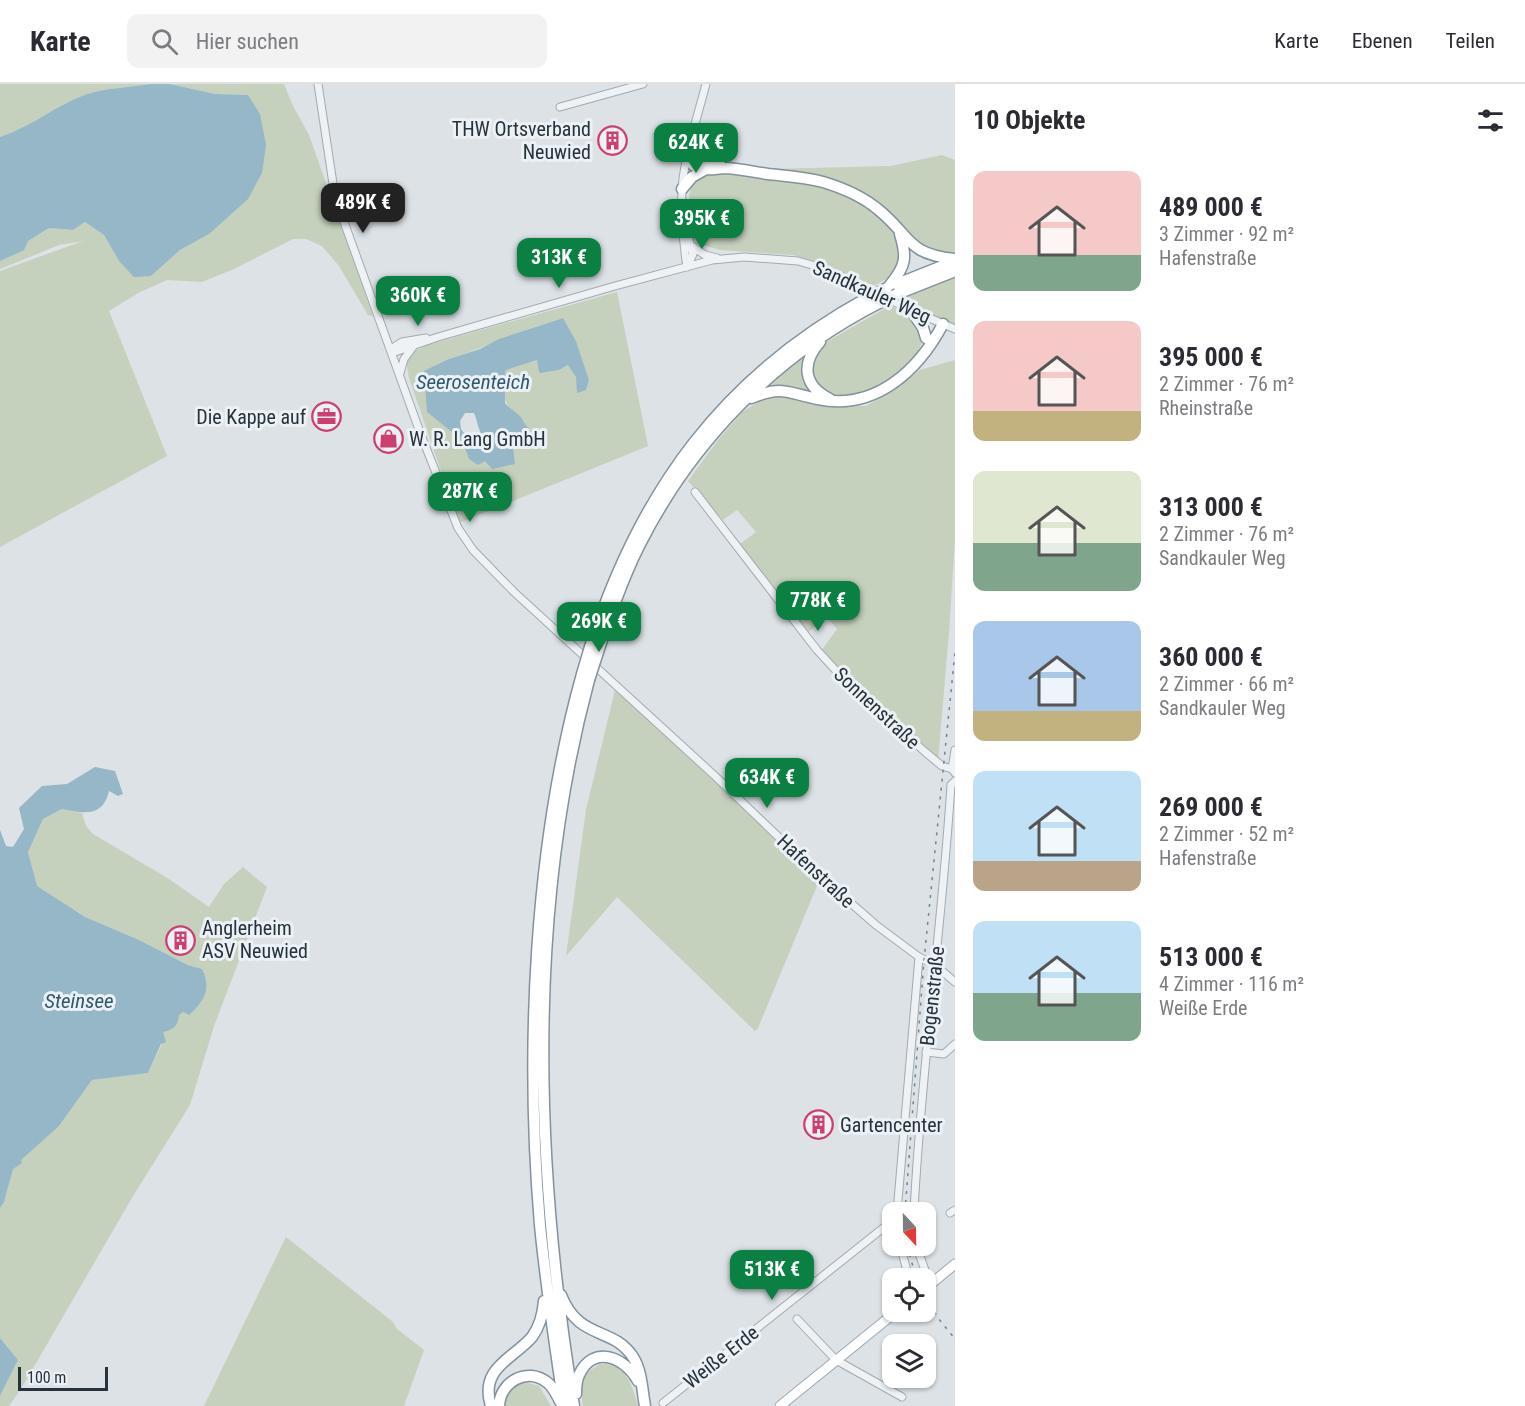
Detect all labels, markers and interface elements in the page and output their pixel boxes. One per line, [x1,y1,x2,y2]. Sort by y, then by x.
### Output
search box [127,14,547,68]
text: Karte [30,25,91,58]
icon: search [148,25,181,58]
text: Hier suchen [196,29,299,54]
text: Karte [1274,29,1319,53]
text: Ebenen [1352,29,1413,53]
text: Teilen [1446,29,1495,53]
icon: filters [1474,104,1507,137]
text: 10 Objekte [973,105,1086,135]
place label: THW Ortsverband Neuwied [452,117,591,164]
pin: 624K € [647,123,745,174]
building icon: THW Ortsverband Neuwied [596,124,628,156]
text: 624K € [668,130,724,154]
pin: 489K € [314,183,412,234]
text: 489K € [335,190,391,214]
text: 489 000 € [1159,192,1263,222]
icon: home [1021,195,1093,267]
pin: 395K € [653,199,751,250]
text: 395K € [674,206,730,230]
text: 3 Zimmer · 92 m² [1159,222,1294,246]
pin: 313K € [510,238,608,289]
text: 313K € [531,245,587,269]
text: Hafenstraße [1159,246,1256,270]
street label: Sandkauler Weg [809,255,935,329]
pin: 360K € [369,276,467,327]
text: 360K € [390,283,446,307]
text: 395 000 € [1159,342,1263,372]
icon: home [1021,345,1093,417]
water label: Seerosenteich [416,370,530,394]
text: 2 Zimmer · 76 m² [1159,372,1294,396]
text: Rheinstraße [1159,396,1253,420]
office icon: Die Kappe auf [311,401,343,433]
place label: Die Kappe auf [196,405,307,429]
shop icon: W. R. Lang GmbH [372,423,404,455]
place label: W. R. Lang GmbH [409,427,546,451]
pin: 287K € [421,472,519,523]
text: 287K € [442,479,498,503]
text: 313 000 € [1159,492,1263,522]
icon: home [1021,495,1093,567]
text: 2 Zimmer · 76 m² [1159,522,1294,546]
text: Sandkauler Weg [1159,546,1286,570]
pin: 778K € [769,581,867,632]
text: 778K € [790,588,846,612]
pin: 269K € [550,602,648,653]
text: 269K € [571,609,627,633]
text: 360 000 € [1159,642,1263,672]
icon: home [1021,645,1093,717]
street label: Sonnenstraße [829,662,925,754]
text: 2 Zimmer · 66 m² [1159,672,1294,696]
text: Sandkauler Weg [1159,696,1286,720]
pin: 634K € [718,758,816,809]
text: 634K € [739,765,795,789]
text: 269 000 € [1159,792,1263,822]
icon: home [1021,795,1093,867]
text: 2 Zimmer · 52 m² [1159,822,1294,846]
street label: Hafenstraße [772,829,860,913]
text: Hafenstraße [1159,846,1256,870]
place label: Anglerheim ASV Neuwied [202,916,308,963]
building icon: Anglerheim ASV Neuwied [165,924,197,956]
text: 513 000 € [1159,942,1263,972]
street label: Bogenstraße [915,945,949,1047]
icon: home [1021,945,1093,1017]
text: 4 Zimmer · 116 m² [1159,972,1304,996]
water label: Steinsee [44,989,114,1013]
text: Weiße Erde [1159,996,1247,1020]
building icon: Gartencenter [803,1109,835,1141]
place label: Gartencenter [840,1113,943,1137]
north arrow [882,1202,936,1256]
map controls [882,1202,936,1388]
pin: 513K € [723,1250,821,1301]
text: 513K € [744,1257,800,1281]
button: locate [882,1268,936,1322]
street label: Weiße Erde [679,1320,763,1394]
button: layers [882,1334,936,1388]
scale bar [18,1364,108,1392]
text: 100 m [27,1368,66,1387]

